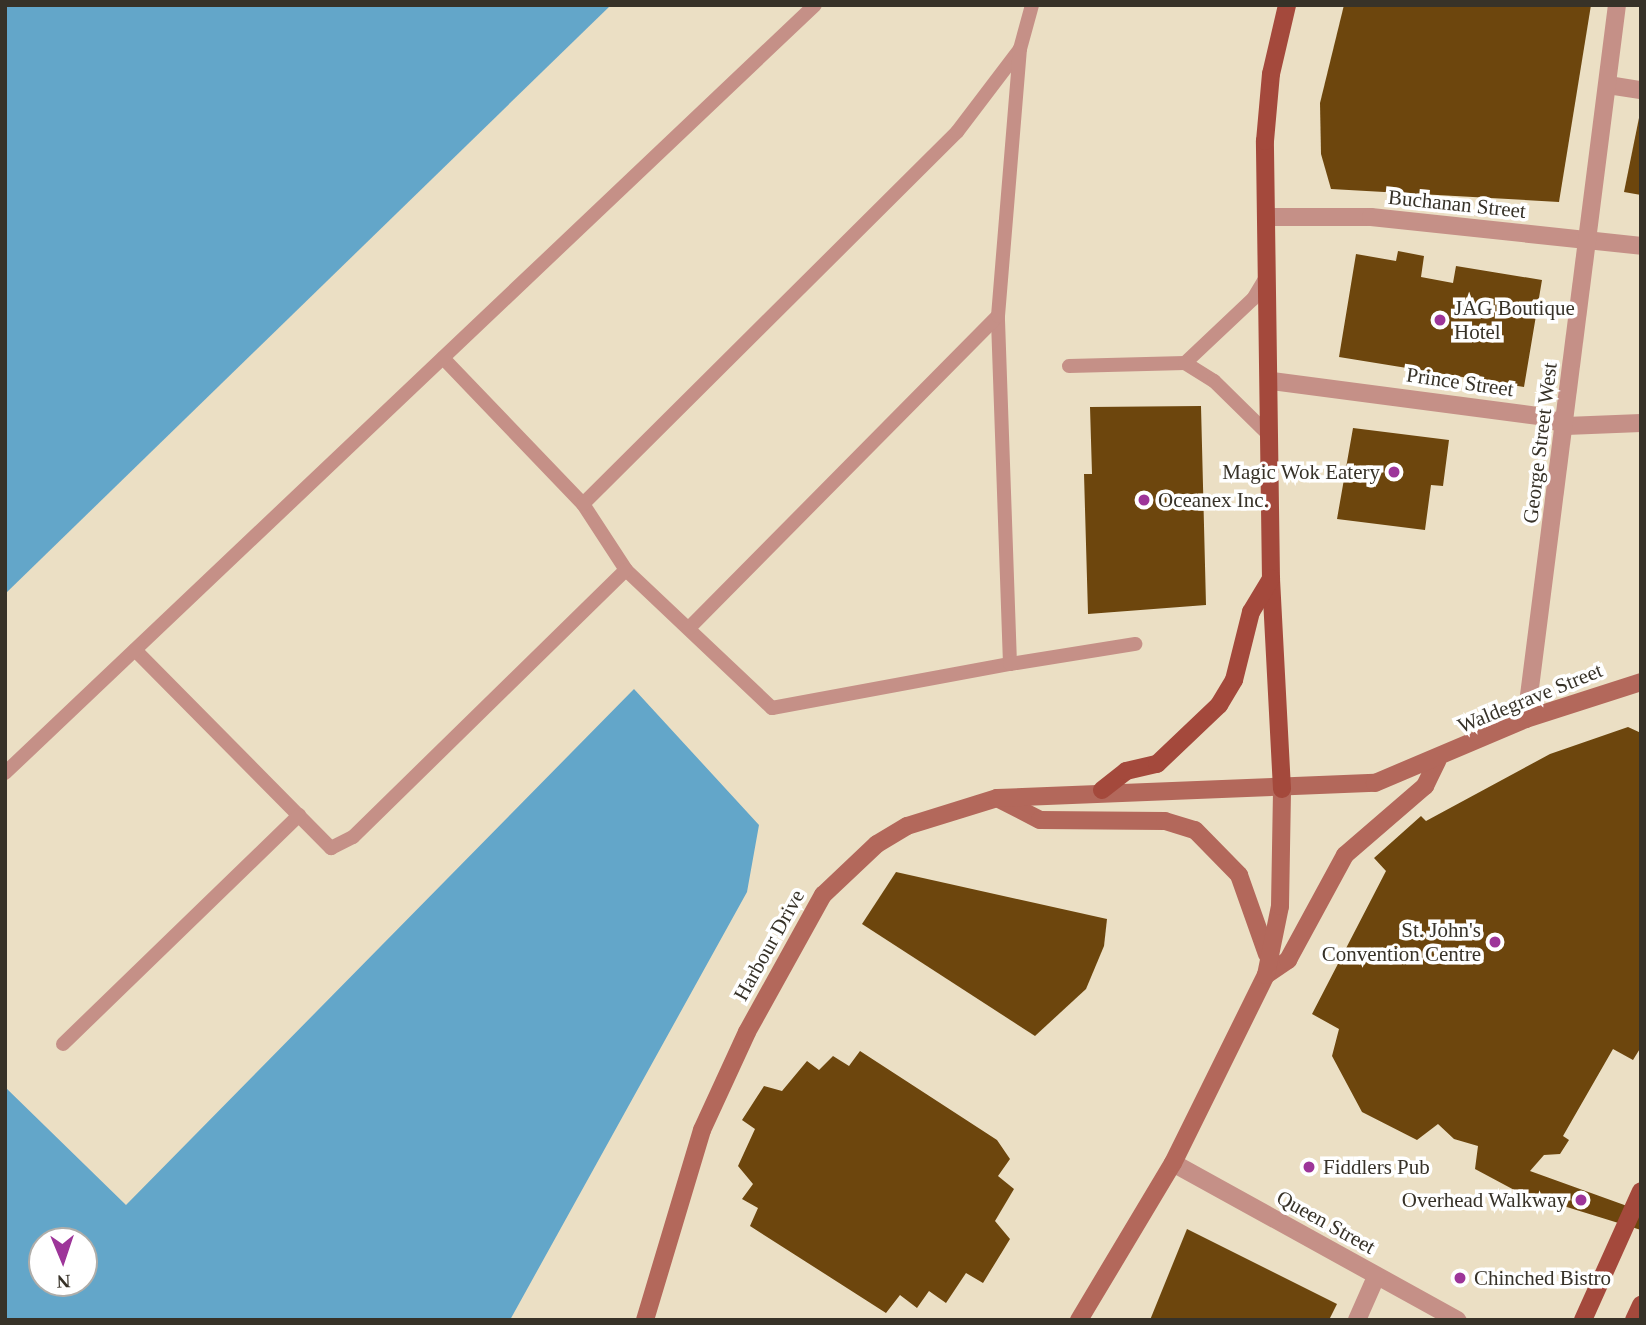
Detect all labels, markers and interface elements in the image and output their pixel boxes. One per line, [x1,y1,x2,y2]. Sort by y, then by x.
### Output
street label: Buchanan Street [1387,184,1527,224]
place label: JAG Boutique Hotel [1454,295,1575,345]
marker: JAG Boutique Hotel [1432,312,1448,328]
street label: George Street West [1518,361,1562,525]
street label: Prince Street [1405,362,1515,402]
place label: Magic Wok Eatery [1222,459,1380,485]
marker: Magic Wok Eatery [1386,464,1402,480]
place label: Oceanex Inc. [1158,487,1269,513]
marker: Oceanex Inc. [1136,492,1152,508]
street label: Waldegrave Street [1454,657,1606,739]
street label: Harbour Drive [728,885,810,1005]
place label: St. John's Convention Centre [1322,917,1481,967]
marker: St. John's Convention Centre [1487,934,1503,950]
place label: Fiddlers Pub [1323,1154,1430,1180]
marker: Fiddlers Pub [1301,1159,1317,1175]
street label: Queen Street [1272,1185,1380,1259]
place label: Overhead Walkway [1401,1187,1567,1213]
marker: Overhead Walkway [1573,1192,1589,1208]
north arrow [28,1227,98,1297]
place label: Chinched Bistro [1474,1265,1611,1291]
marker: Chinched Bistro [1452,1270,1468,1286]
text: N [56,1271,71,1292]

